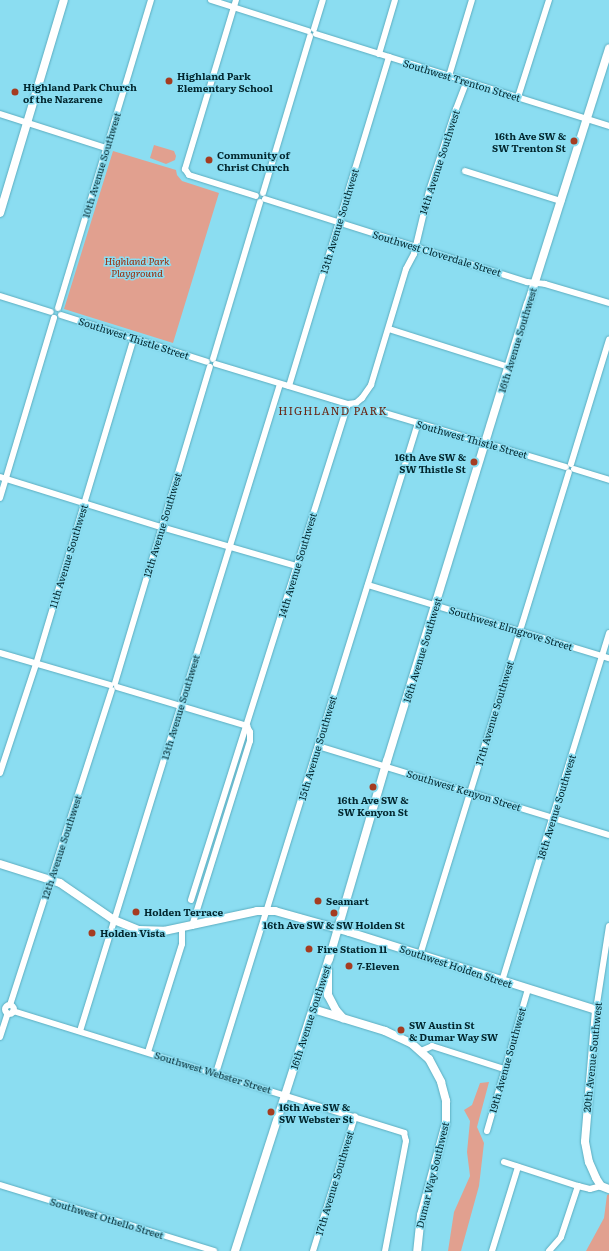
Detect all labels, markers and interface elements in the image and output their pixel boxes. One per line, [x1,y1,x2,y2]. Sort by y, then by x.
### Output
street label: Southwest Trenton Street [402,56,522,104]
place label: Highland Park Elementary School [177,69,273,92]
marker: Highland Park Elementary School [164,76,174,86]
place label: Highland Park Church of the Nazarene [23,80,137,104]
marker: Highland Park Church of the Nazarene [10,87,20,97]
street label: 14th Avenue Southwest [416,108,462,216]
street label: 10th Avenue Southwest [79,111,123,219]
place label: 16th Ave SW & SW Trenton St [492,129,566,152]
marker: 16th Ave SW & SW Trenton St [569,136,579,146]
place label: Community of Christ Church [217,148,290,172]
marker: Community of Christ Church [204,155,214,165]
street label: 13th Avenue Southwest [317,167,361,275]
street label: Southwest Cloverdale Street [371,228,503,278]
park label: Highland Park Playground [105,254,169,278]
street label: 16th Avenue Southwest [495,286,539,394]
street label: Southwest Thistle Street [77,314,191,362]
district label: HIGHLAND PARK [278,403,388,417]
street label: Southwest Thistle Street [415,417,529,461]
place label: 16th Ave SW & SW Thistle St [395,450,466,474]
marker: 16th Ave SW & SW Thistle St [469,457,479,467]
street label: 12th Avenue Southwest [140,471,184,579]
street label: 11th Avenue Southwest [46,503,90,609]
street label: 14th Avenue Southwest [275,511,319,619]
street label: 16th Avenue Southwest [400,596,444,704]
street label: Southwest Elmgrove Street [448,603,574,653]
street label: 13th Avenue Southwest [158,653,202,761]
street label: 17th Avenue Southwest [472,659,516,767]
street label: 15th Avenue Southwest [295,694,339,802]
street label: 18th Avenue Southwest [534,753,578,861]
street label: Southwest Kenyon Street [405,767,523,813]
marker: 16th Ave SW & SW Kenyon St [368,782,378,792]
street label: 12th Avenue Southwest [38,793,84,901]
place label: 16th Ave SW & SW Kenyon St [337,793,409,816]
place label: Seamart [326,895,369,907]
marker: Seamart [313,896,323,906]
place label: Holden Terrace [144,906,223,918]
marker: Holden Terrace [131,907,141,917]
marker: 16th Ave SW & SW Holden St [329,908,339,918]
place label: 16th Ave SW & SW Holden St [263,919,405,931]
place label: Holden Vista [100,927,165,939]
marker: Holden Vista [87,928,97,938]
street label: Southwest Holden Street [398,942,514,990]
place label: Fire Station 11 [317,943,387,955]
marker: Fire Station 11 [304,944,314,954]
place label: 7-Eleven [357,960,399,972]
marker: 7-Eleven [344,961,354,971]
street label: 16th Avenue Southwest [287,963,333,1071]
street label: 20th Avenue Southwest [580,1001,604,1113]
street label: 19th Avenue Southwest [486,1006,528,1114]
place label: SW Austin St & Dumar Way SW [409,1018,498,1042]
marker: SW Austin St & Dumar Way SW [396,1025,406,1035]
street label: Southwest Webster Street [153,1048,273,1096]
place label: 16th Ave SW & SW Webster St [279,1100,353,1124]
marker: 16th Ave SW & SW Webster St [266,1107,276,1117]
street label: Dumar Way Southwest [413,1121,451,1229]
street label: 17th Avenue Southwest [312,1129,356,1237]
street label: Southwest Othello Street [49,1195,165,1241]

